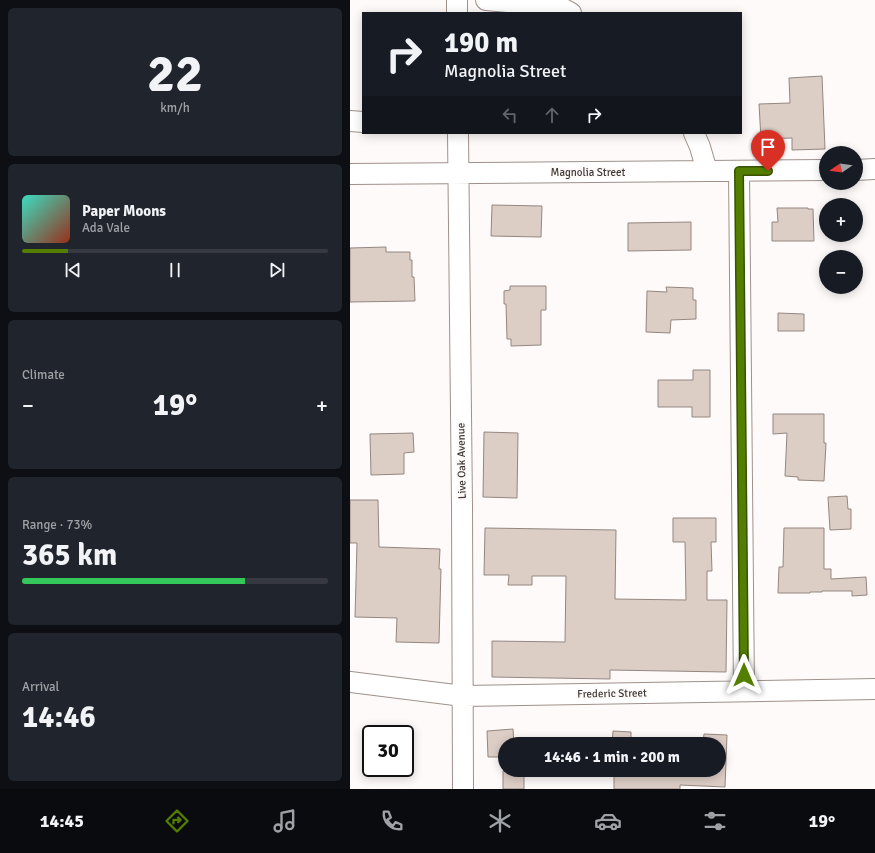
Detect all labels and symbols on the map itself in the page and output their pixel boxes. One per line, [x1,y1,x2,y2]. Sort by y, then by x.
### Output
pin [751,130,785,171]
north arrow [819,146,863,190]
street label: Magnolia Street [551,166,626,179]
street label: Live Oak Avenue [454,423,469,499]
position arrow [723,654,765,696]
street label: Frederic Street [577,686,647,701]
speed limit sign: 30 [362,725,414,777]

